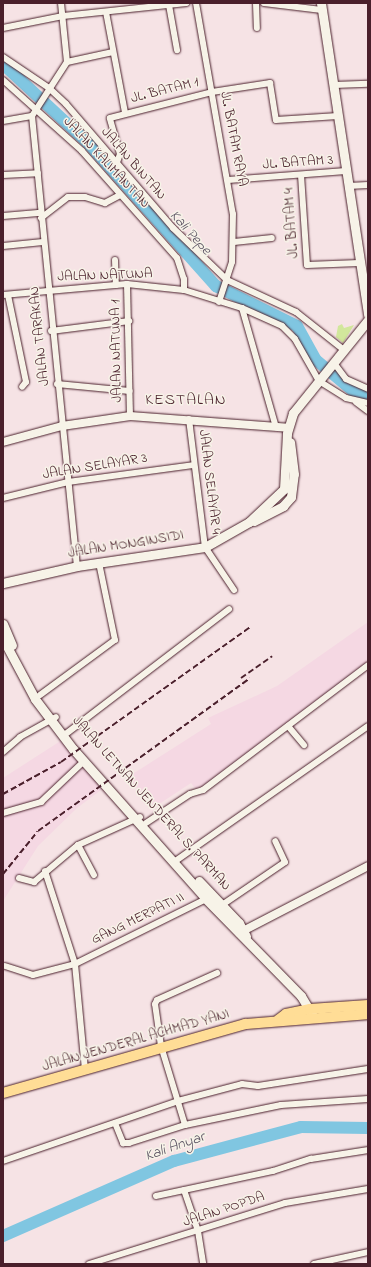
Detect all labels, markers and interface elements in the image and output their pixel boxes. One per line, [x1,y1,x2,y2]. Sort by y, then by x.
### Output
street label: JL. BATAM 1 [129,74,201,108]
street label: JL. BATAM RAYA [216,90,250,188]
street label: JALAN KALIMANTAN [59,114,153,212]
street label: JALAN BINTAN [97,124,169,204]
street label: JL. BATAM 3 [262,152,334,174]
street label: JL. BATAM 4 [281,187,303,259]
water label: Kali Pepe [165,207,215,259]
street label: JALAN NATUNA [57,266,153,286]
street label: JALAN TARAKAN [26,285,54,387]
street label: JALAN NATUNA 1 [108,299,126,403]
district label: KESTALAN [145,390,227,410]
street label: JALAN SELAYAR 4 [194,429,224,535]
street label: JALAN SELAYAR 3 [42,450,148,484]
street label: JALAN MONGINSIDI [67,528,185,562]
street label: JALAN LETNAN JENDERAL S. PARMAN [68,713,234,895]
street label: GANG MERPATI II [89,889,187,949]
street label: JALAN JENDERAL ACHMAD YANI [40,1006,232,1076]
water label: Kali Anyar [143,1128,207,1166]
street label: JALAN POPDA [181,1189,267,1231]

